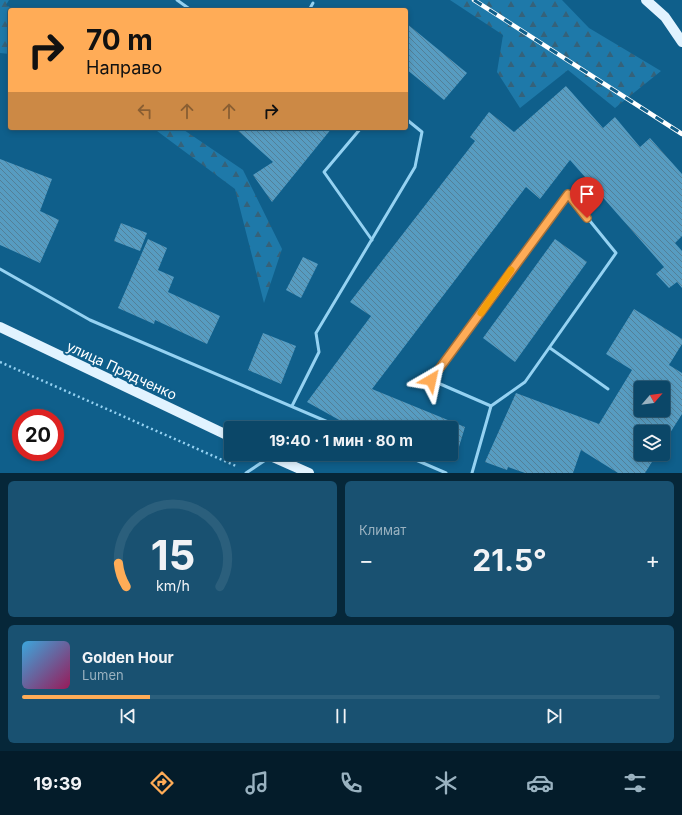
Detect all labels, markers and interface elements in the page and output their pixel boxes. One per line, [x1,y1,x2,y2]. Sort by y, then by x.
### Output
text: 70 m [86,23,153,57]
icon: right [20,24,72,76]
text: Направо [86,57,162,78]
icon: left [134,100,156,122]
icon: ahead [176,100,198,122]
icon: ahead [218,100,240,122]
icon: right [260,100,282,122]
pin [570,177,604,218]
icon: arrive [576,183,598,205]
street label: улица Прядченко [64,337,180,403]
position arrow [410,359,452,401]
north arrow [634,381,670,417]
map controls [634,381,670,461]
speed limit sign: 20 [12,409,64,461]
button: layers [634,425,670,461]
text: 19:40 · 1 мин · 80 m [269,431,413,450]
text: Климат [359,522,406,538]
text: 15 [150,530,195,580]
text: 21.5° [472,542,547,578]
text: − [359,547,374,573]
text: + [645,547,660,573]
text: km/h [156,577,189,594]
text: Golden Hour [82,648,174,667]
text: Lumen [82,667,124,683]
icon: previous [117,705,139,727]
icon: pause [330,705,352,727]
icon: next [543,705,565,727]
icon: directions [148,769,176,797]
icon: music [243,769,271,797]
icon: phone [337,769,365,797]
icon: climate [432,769,460,797]
icon: car [526,769,554,797]
icon: filters [621,769,649,797]
text: 19:39 [33,773,82,794]

